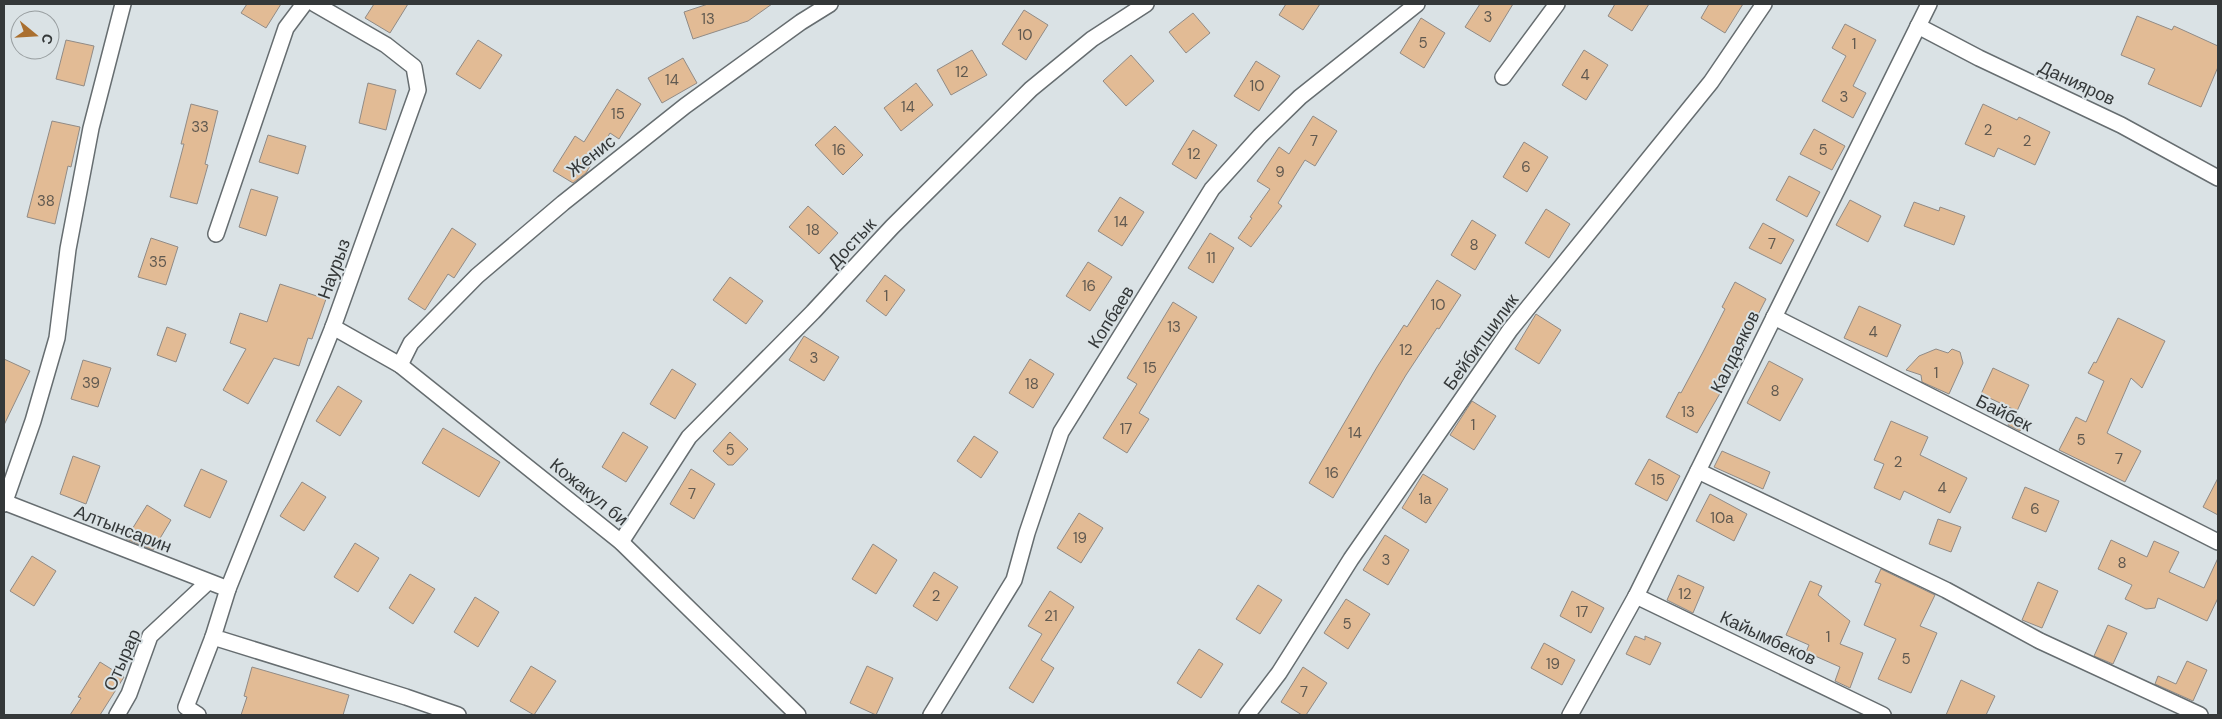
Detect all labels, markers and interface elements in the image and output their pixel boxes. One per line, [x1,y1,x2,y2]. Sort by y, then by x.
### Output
house number: 3 [1484,7,1492,27]
house number: 13 [701,9,715,29]
north arrow [10,10,60,60]
house number: 10 [1018,25,1032,45]
text: С [37,31,57,47]
house number: 5 [1418,33,1428,53]
house number: 1 [1852,34,1856,54]
street label: Данияров [2035,55,2119,111]
house number: 12 [955,62,969,82]
house number: 4 [1580,65,1590,85]
house number: 14 [665,70,679,90]
house number: 10 [1250,76,1264,96]
house number: 3 [1840,87,1848,107]
house number: 14 [901,97,915,117]
house number: 15 [611,104,625,124]
house number: 33 [191,117,209,137]
house number: 2 [1984,120,1992,140]
street label: Женис [562,129,620,183]
house number: 7 [1310,131,1318,151]
house number: 2 [2023,131,2031,151]
house number: 16 [832,140,846,160]
house number: 5 [1818,140,1828,160]
house number: 12 [1187,144,1201,164]
house number: 6 [1521,157,1531,177]
house number: 9 [1275,162,1285,182]
house number: 38 [37,191,55,211]
house number: 14 [1114,212,1128,232]
street label: Достык [823,213,881,273]
house number: 18 [806,220,820,240]
house number: 7 [1768,234,1776,254]
street label: Наурыз [312,235,356,303]
house number: 8 [1469,235,1479,255]
house number: 11 [1206,248,1216,268]
house number: 35 [149,252,167,272]
house number: 16 [1082,276,1096,296]
street label: Копбаев [1082,281,1140,353]
house number: 1 [884,286,888,306]
street label: Бейбитшилик [1438,289,1524,395]
house number: 10 [1431,295,1445,315]
street label: Калдаяков [1705,307,1765,397]
house number: 13 [1167,317,1181,337]
house number: 4 [1868,322,1878,342]
house number: 12 [1399,340,1413,360]
house number: 3 [810,348,818,368]
house number: 15 [1143,358,1157,378]
house number: 1 [1934,363,1938,383]
house number: 39 [82,373,100,393]
house number: 18 [1025,374,1039,394]
house number: 8 [1770,381,1780,401]
street label: Байбек [1972,389,2036,437]
house number: 13 [1681,402,1695,422]
house number: 1 [1471,415,1475,435]
house number: 17 [1120,419,1132,439]
house number: 14 [1348,423,1362,443]
house number: 5 [2076,430,2086,450]
house number: 5 [725,440,735,460]
house number: 7 [2115,449,2123,469]
house number: 2 [1894,452,1902,472]
street label: Кожакул би [545,453,633,531]
house number: 16 [1325,463,1339,483]
house number: 15 [1651,470,1665,490]
house number: 4 [1937,478,1947,498]
house number: 7 [688,484,696,504]
house number: 1а [1418,489,1432,509]
street label: Алтынсарин [71,499,175,559]
house number: 6 [2030,499,2040,519]
house number: 10а [1710,508,1734,528]
house number: 19 [1073,528,1087,548]
house number: 3 [1382,550,1390,570]
house number: 8 [2117,553,2127,573]
house number: 12 [1678,584,1692,604]
house number: 2 [932,586,940,606]
house number: 17 [1576,602,1588,622]
street label: Кайымбеков [1716,605,1820,671]
house number: 21 [1044,606,1058,626]
house number: 5 [1342,614,1352,634]
street label: Отырар [98,625,146,695]
house number: 1 [1826,627,1830,647]
house number: 5 [1901,649,1911,669]
house number: 19 [1546,654,1560,674]
house number: 7 [1300,682,1308,702]

